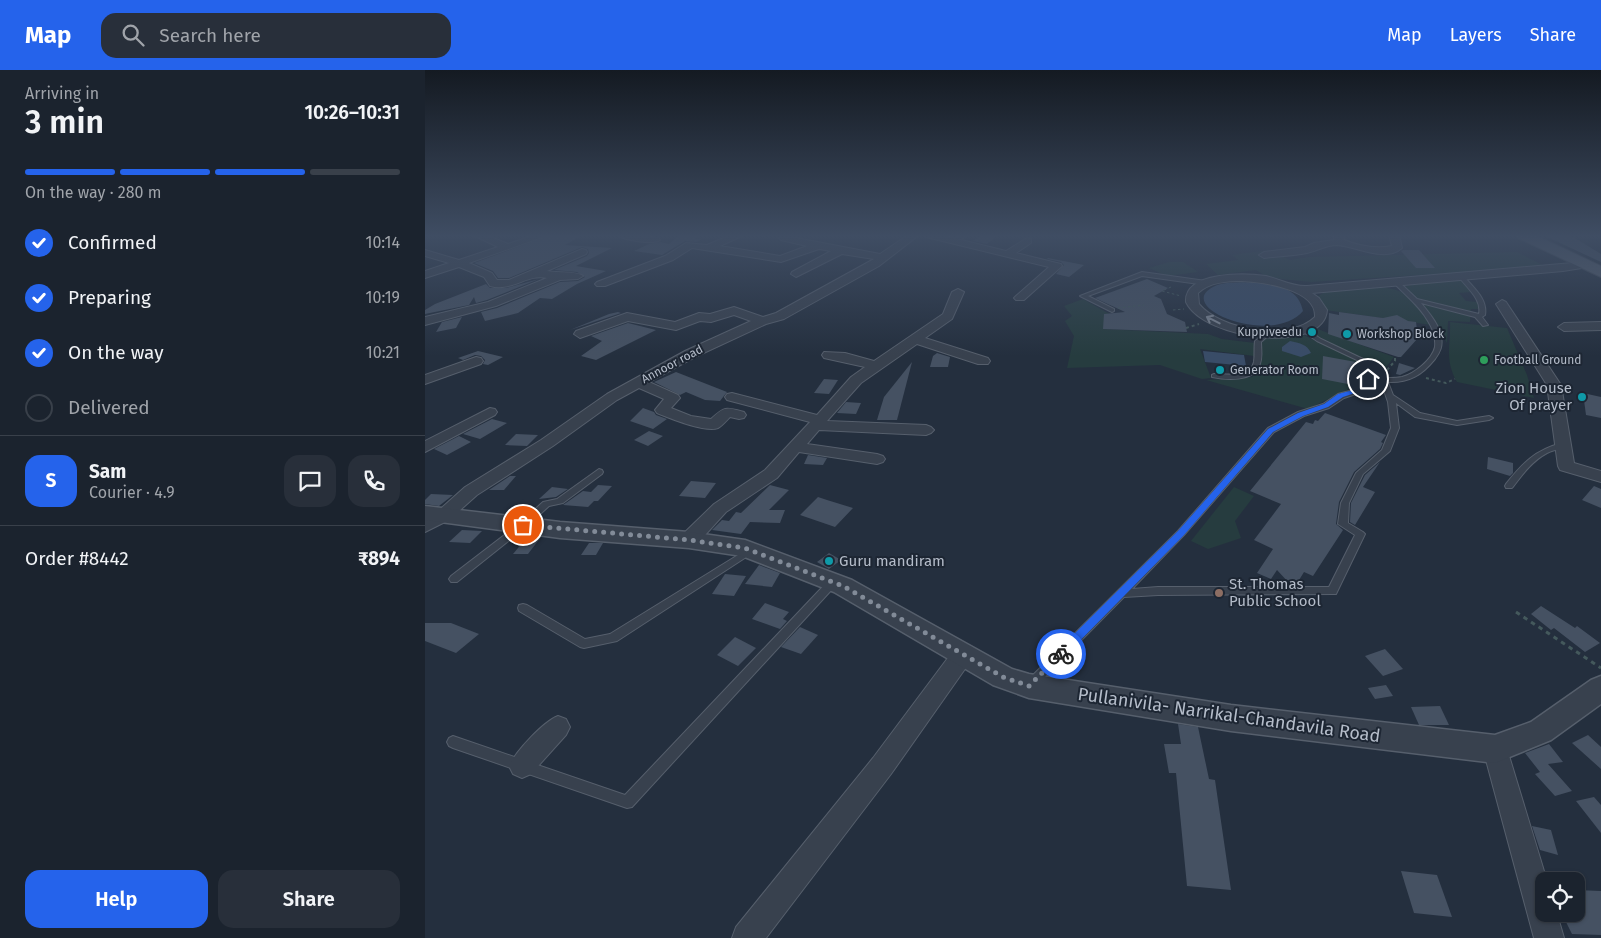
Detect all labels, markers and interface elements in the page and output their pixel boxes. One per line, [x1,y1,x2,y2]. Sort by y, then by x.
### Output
search box [101,13,451,58]
text: Map [25,21,71,49]
icon: search [119,21,147,49]
text: Search here [159,24,261,47]
text: Map [1387,24,1422,46]
text: Layers [1450,24,1502,46]
text: Share [1530,24,1576,46]
text: Arriving in [25,84,99,103]
text: 10:26–10:31 [304,101,400,124]
text: 3 min [25,103,104,141]
text: On the way · 280 m [25,183,161,202]
icon: check [25,229,53,257]
text: Confirmed [68,231,157,254]
text: 10:14 [366,233,400,252]
icon: check [25,284,53,312]
text: Preparing [68,286,151,309]
text: 10:19 [366,288,400,307]
one-way arrow [1206,315,1221,324]
place label: Kuppiveedu [1237,325,1302,339]
marker: Kuppiveedu [1306,326,1318,338]
place label: Workshop Block [1357,327,1445,341]
marker: Workshop Block [1341,328,1353,340]
icon: check [25,339,53,367]
text: On the way [68,341,164,364]
street label: Annoor road [639,342,705,386]
text: 10:21 [366,343,400,362]
place label: Football Ground [1494,353,1582,367]
marker: Football Ground [1478,354,1490,366]
pin [1347,358,1389,400]
place label: Generator Room [1230,363,1319,377]
marker: Generator Room [1214,364,1226,376]
icon: home [1354,365,1382,393]
place label: Zion House Of prayer [1496,379,1572,414]
marker: Zion House Of prayer [1576,391,1588,403]
text: Delivered [68,396,150,419]
button: chat [284,455,336,507]
button: phone [348,455,400,507]
text: Sam [89,460,126,483]
text: S [46,469,56,492]
text: Courier · 4.9 [89,483,175,502]
pin [502,504,544,546]
icon: bag [509,511,537,539]
text: Order #8442 [25,547,129,570]
text: ₹894 [358,547,400,570]
place label: Guru mandiram [839,552,945,570]
marker: Guru mandiram [823,555,835,567]
place label: St. Thomas Public School [1229,575,1321,610]
marker: St. Thomas Public School [1213,587,1225,599]
courier [1036,629,1086,679]
icon: bike [1047,640,1075,668]
street label: Pullanivila- Narrikal-Chandavila Road [1076,683,1382,747]
button: Help [25,870,208,928]
button: Share [218,870,400,928]
map controls [1535,872,1585,922]
button: locate [1535,872,1585,922]

